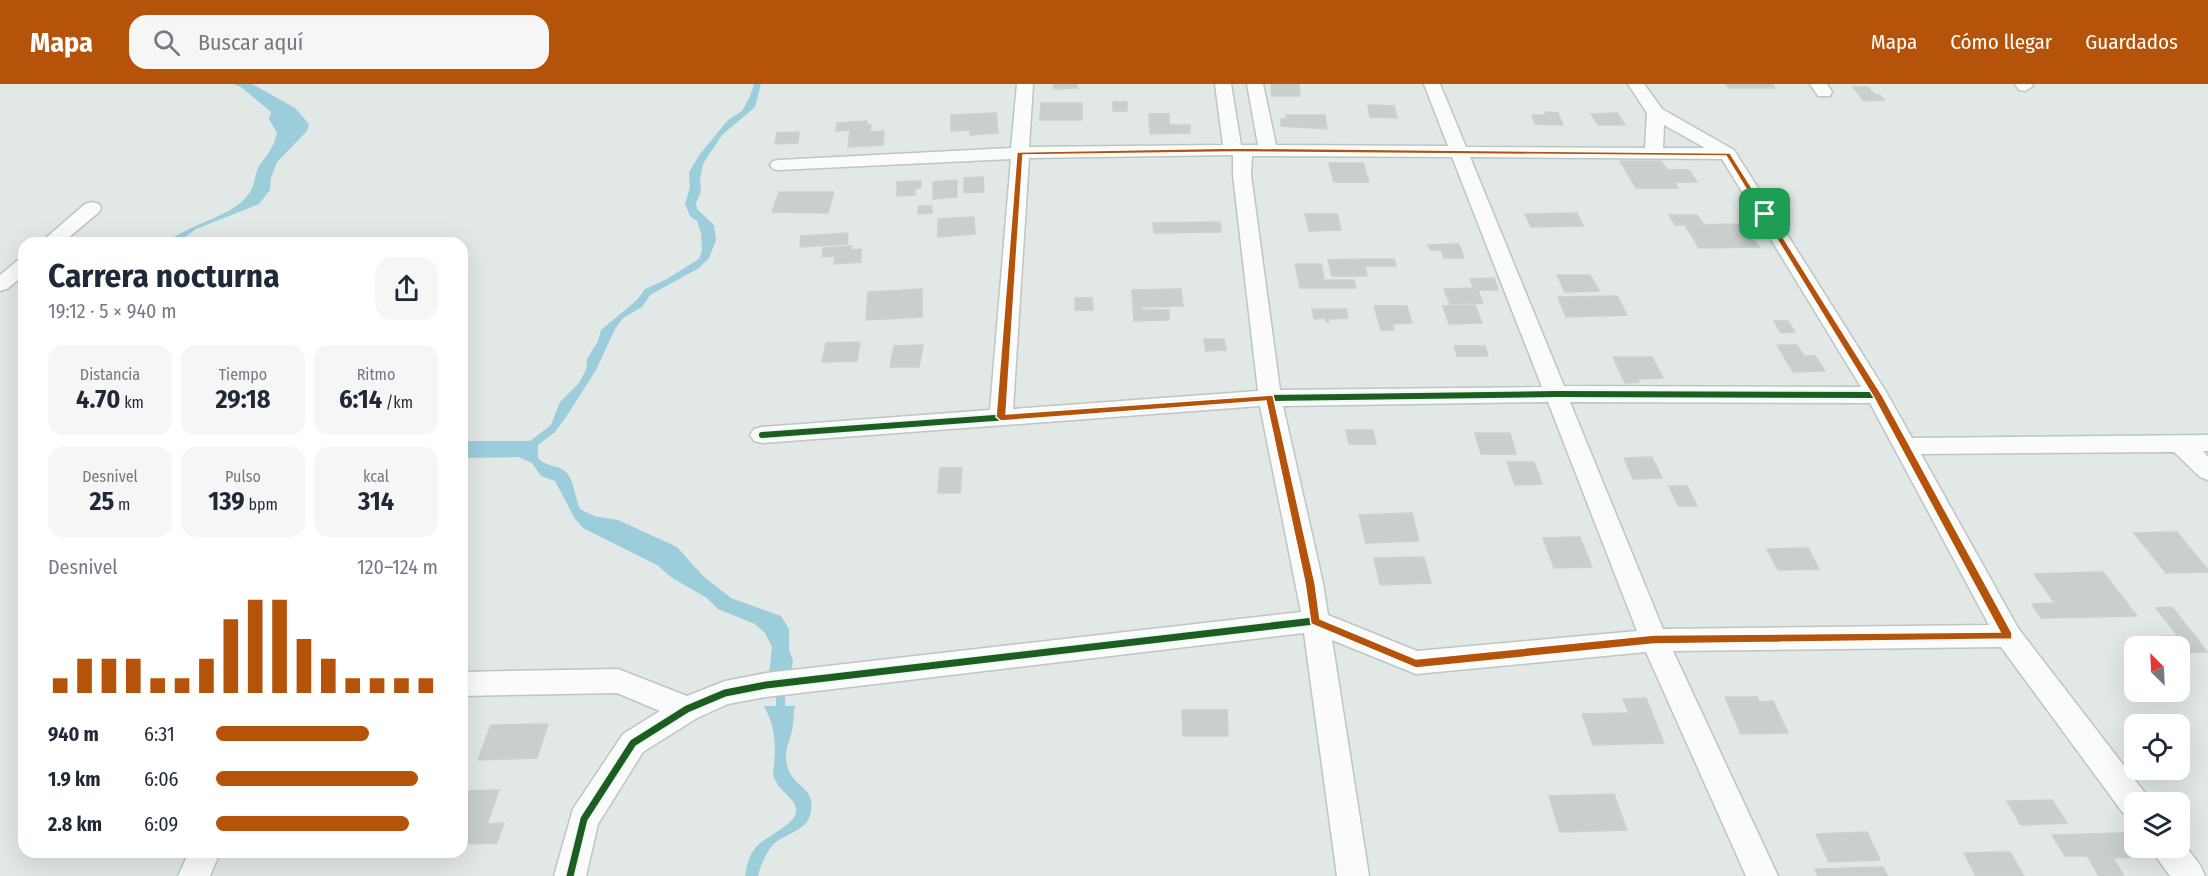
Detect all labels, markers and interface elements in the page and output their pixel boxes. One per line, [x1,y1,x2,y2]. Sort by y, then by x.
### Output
search box [129,15,549,69]
text: Mapa [30,26,93,59]
icon: search [150,26,183,59]
text: Buscar aquí [198,29,303,56]
text: Mapa [1871,29,1917,55]
text: Cómo llegar [1950,29,2052,55]
text: Guardados [2085,29,2178,55]
pin [1739,188,1790,239]
icon: arrive [1748,197,1781,230]
text: Carrera nocturna [48,256,280,296]
button: share [375,257,438,320]
text: 19:12 · 5 × 940 m [48,299,177,323]
text: Distancia [80,365,140,384]
text: Tiempo [219,365,267,384]
text: Ritmo [357,365,395,384]
text: 4.70 [76,384,120,415]
text: 29:18 [215,384,271,415]
text: 6:14 [339,384,382,415]
text: km [120,393,144,412]
text: /km [382,393,413,412]
text: Desnivel [82,467,138,486]
text: Pulso [225,467,261,486]
text: kcal [363,467,389,486]
text: 25 [90,486,114,517]
text: 139 [208,486,245,517]
text: 314 [358,486,394,517]
text: m [114,495,130,514]
text: bpm [245,495,278,514]
text: Desnivel [48,555,118,579]
text: 120–124 m [357,555,438,579]
north arrow [2124,636,2190,702]
map controls [2124,636,2190,858]
button: locate [2124,714,2190,780]
text: 940 m [48,722,99,746]
text: 6:31 [144,722,175,746]
text: 1.9 km [48,767,101,791]
text: 6:06 [144,767,179,791]
button: layers [2124,792,2190,858]
text: 2.8 km [48,812,102,836]
text: 6:09 [144,812,178,836]

